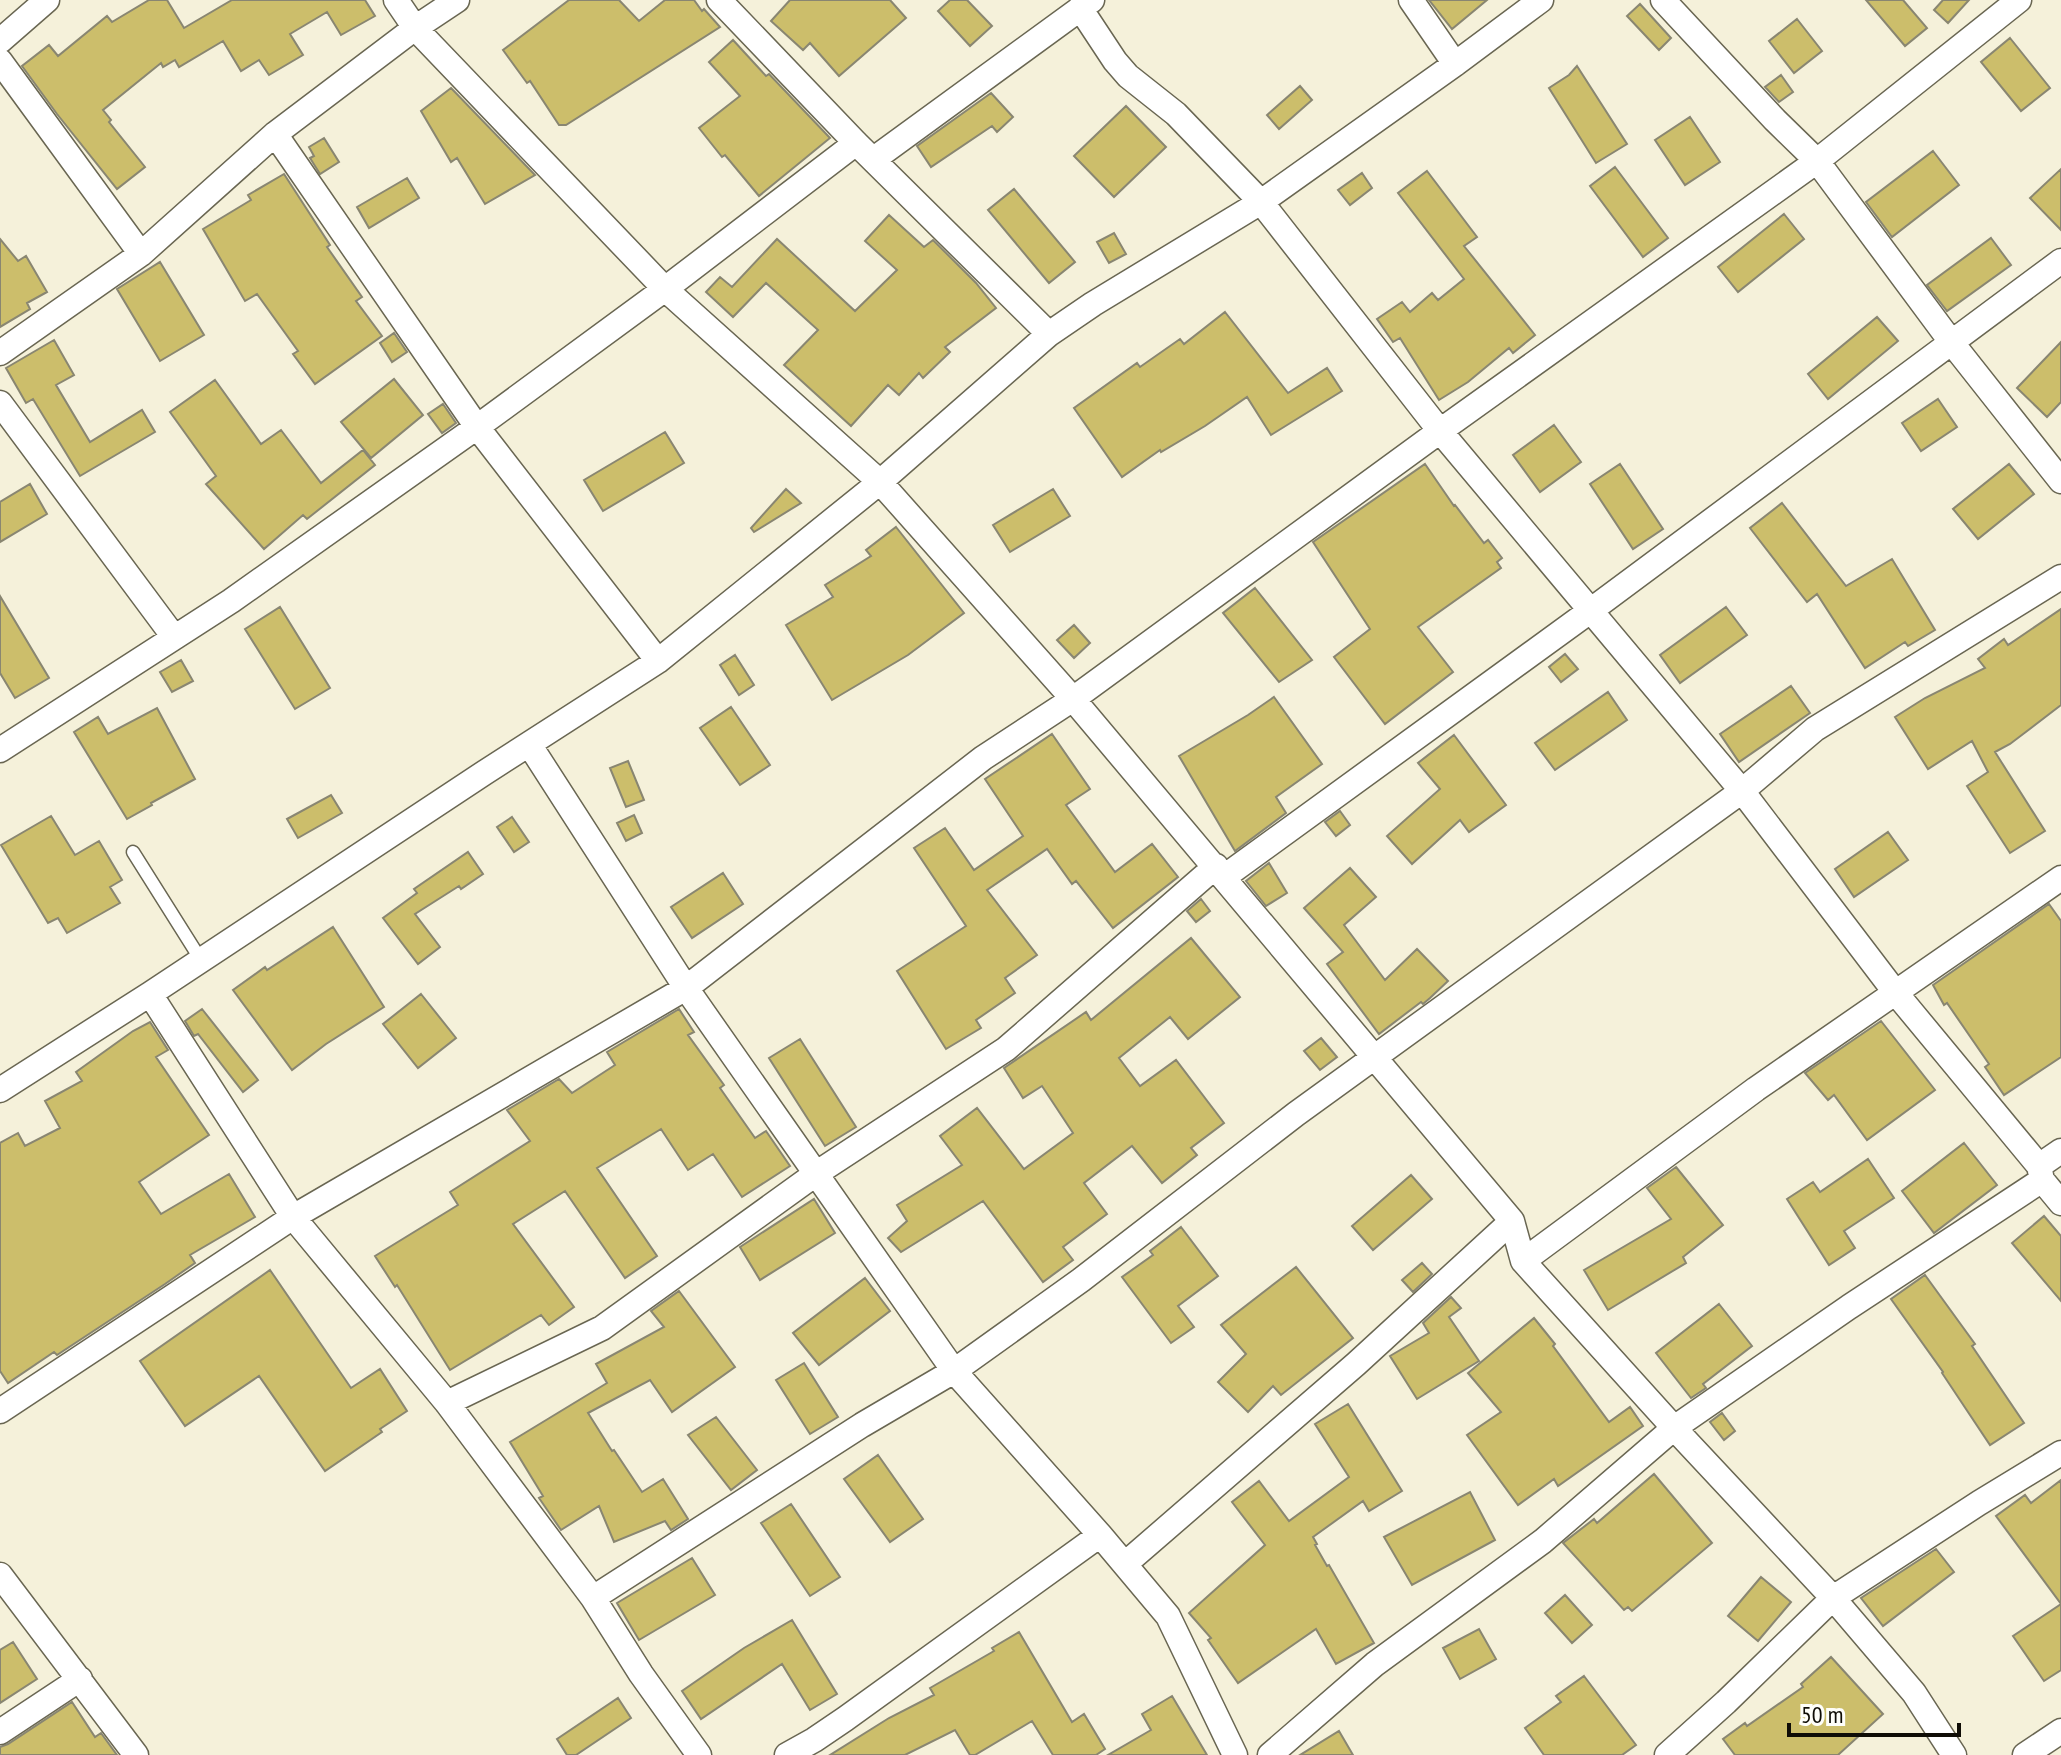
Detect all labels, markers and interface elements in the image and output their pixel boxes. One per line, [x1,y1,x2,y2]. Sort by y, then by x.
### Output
scale bar [1789,1687,1959,1737]
text: 50 m [1801,1699,1843,1730]

